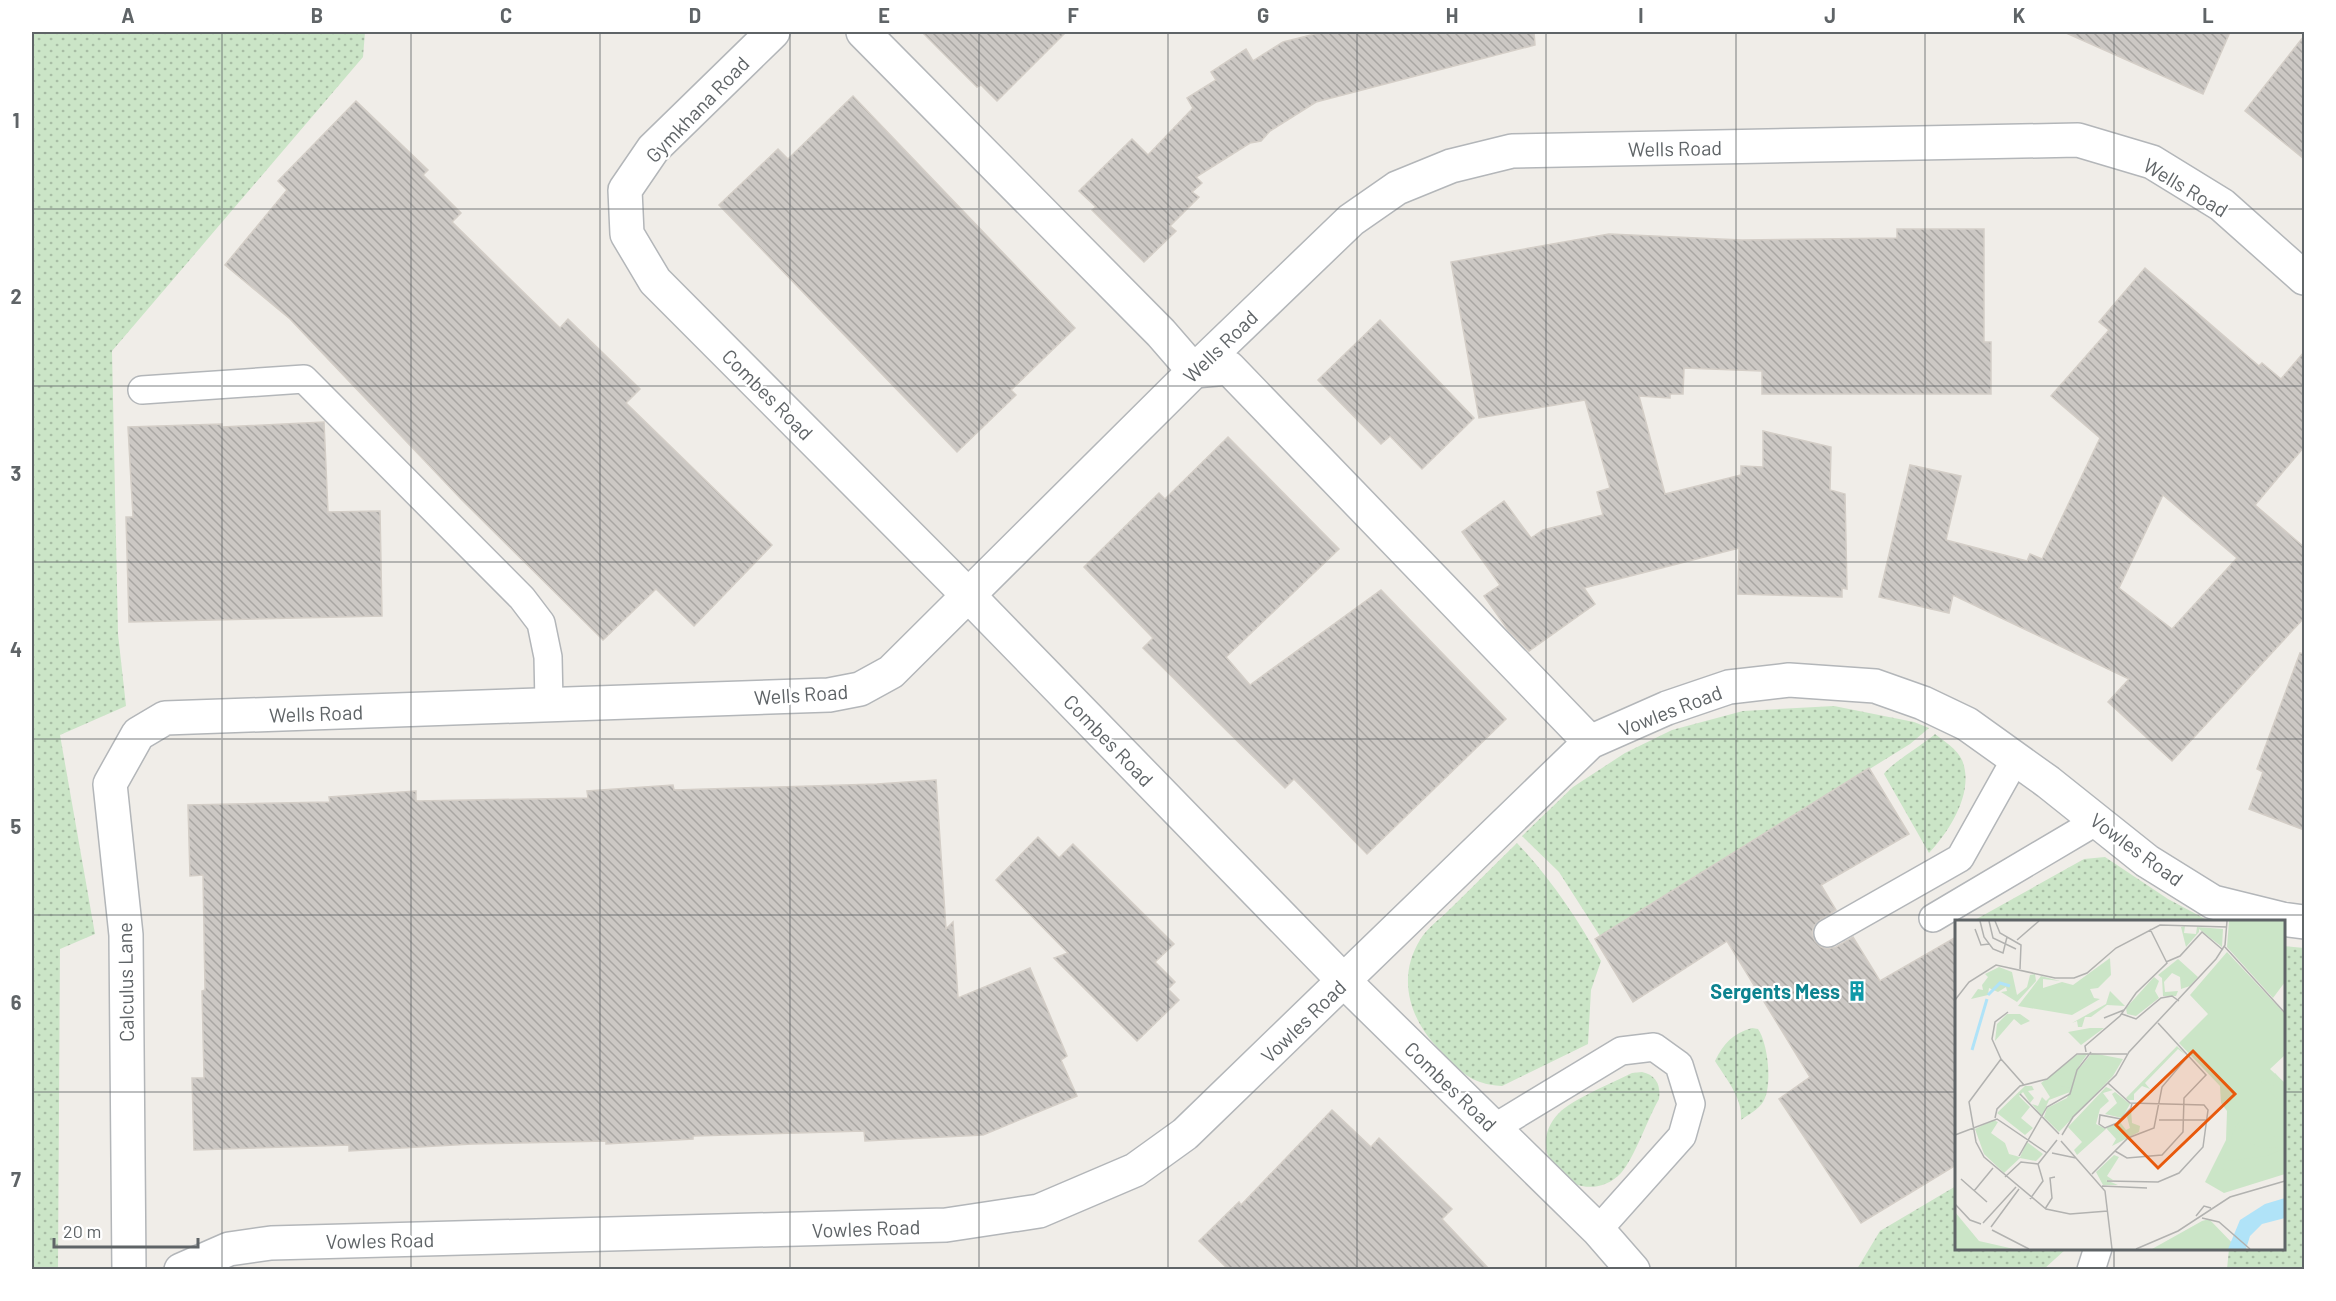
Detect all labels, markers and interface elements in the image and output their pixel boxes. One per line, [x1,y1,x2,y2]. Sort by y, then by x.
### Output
text: A [121,3,135,27]
text: B [311,3,323,27]
text: C [500,3,512,27]
text: D [689,3,701,27]
text: E [878,3,890,27]
text: F [1067,3,1079,27]
text: G [1257,3,1269,27]
text: H [1446,3,1458,27]
text: I [1638,3,1644,27]
text: J [1824,3,1836,27]
text: K [2013,3,2026,27]
text: L [2202,3,2214,27]
street label: Gymkhana Road [640,51,754,167]
text: 1 [12,108,20,132]
street label: Wells Road [1628,135,1722,161]
street label: Wells Road [2139,152,2233,222]
text: 2 [10,284,22,308]
street label: Wells Road [1178,305,1262,387]
street label: Combes Road [718,344,818,444]
text: 3 [11,461,21,485]
text: 4 [10,637,22,661]
street label: Wells Road [753,679,849,709]
street label: Vowles Road [1615,679,1725,741]
street label: Combes Road [1059,689,1159,791]
street label: Wells Road [268,699,364,727]
street label: Vowles Road [2086,807,2188,891]
text: 5 [11,814,22,838]
inset map [1955,920,2285,1250]
street label: Calculus Lane [112,922,138,1042]
street label: Vowles Road [1256,975,1350,1067]
place label: Sergents Mess [1710,979,1840,1003]
building icon: Sergents Mess [1845,979,1869,1003]
text: 6 [11,990,22,1014]
street label: Combes Road [1400,1036,1502,1136]
text: 7 [11,1167,21,1191]
scale bar [54,1211,198,1249]
street label: Vowles Road [811,1214,921,1242]
text: 20 m [63,1220,101,1242]
street label: Vowles Road [325,1227,435,1253]

